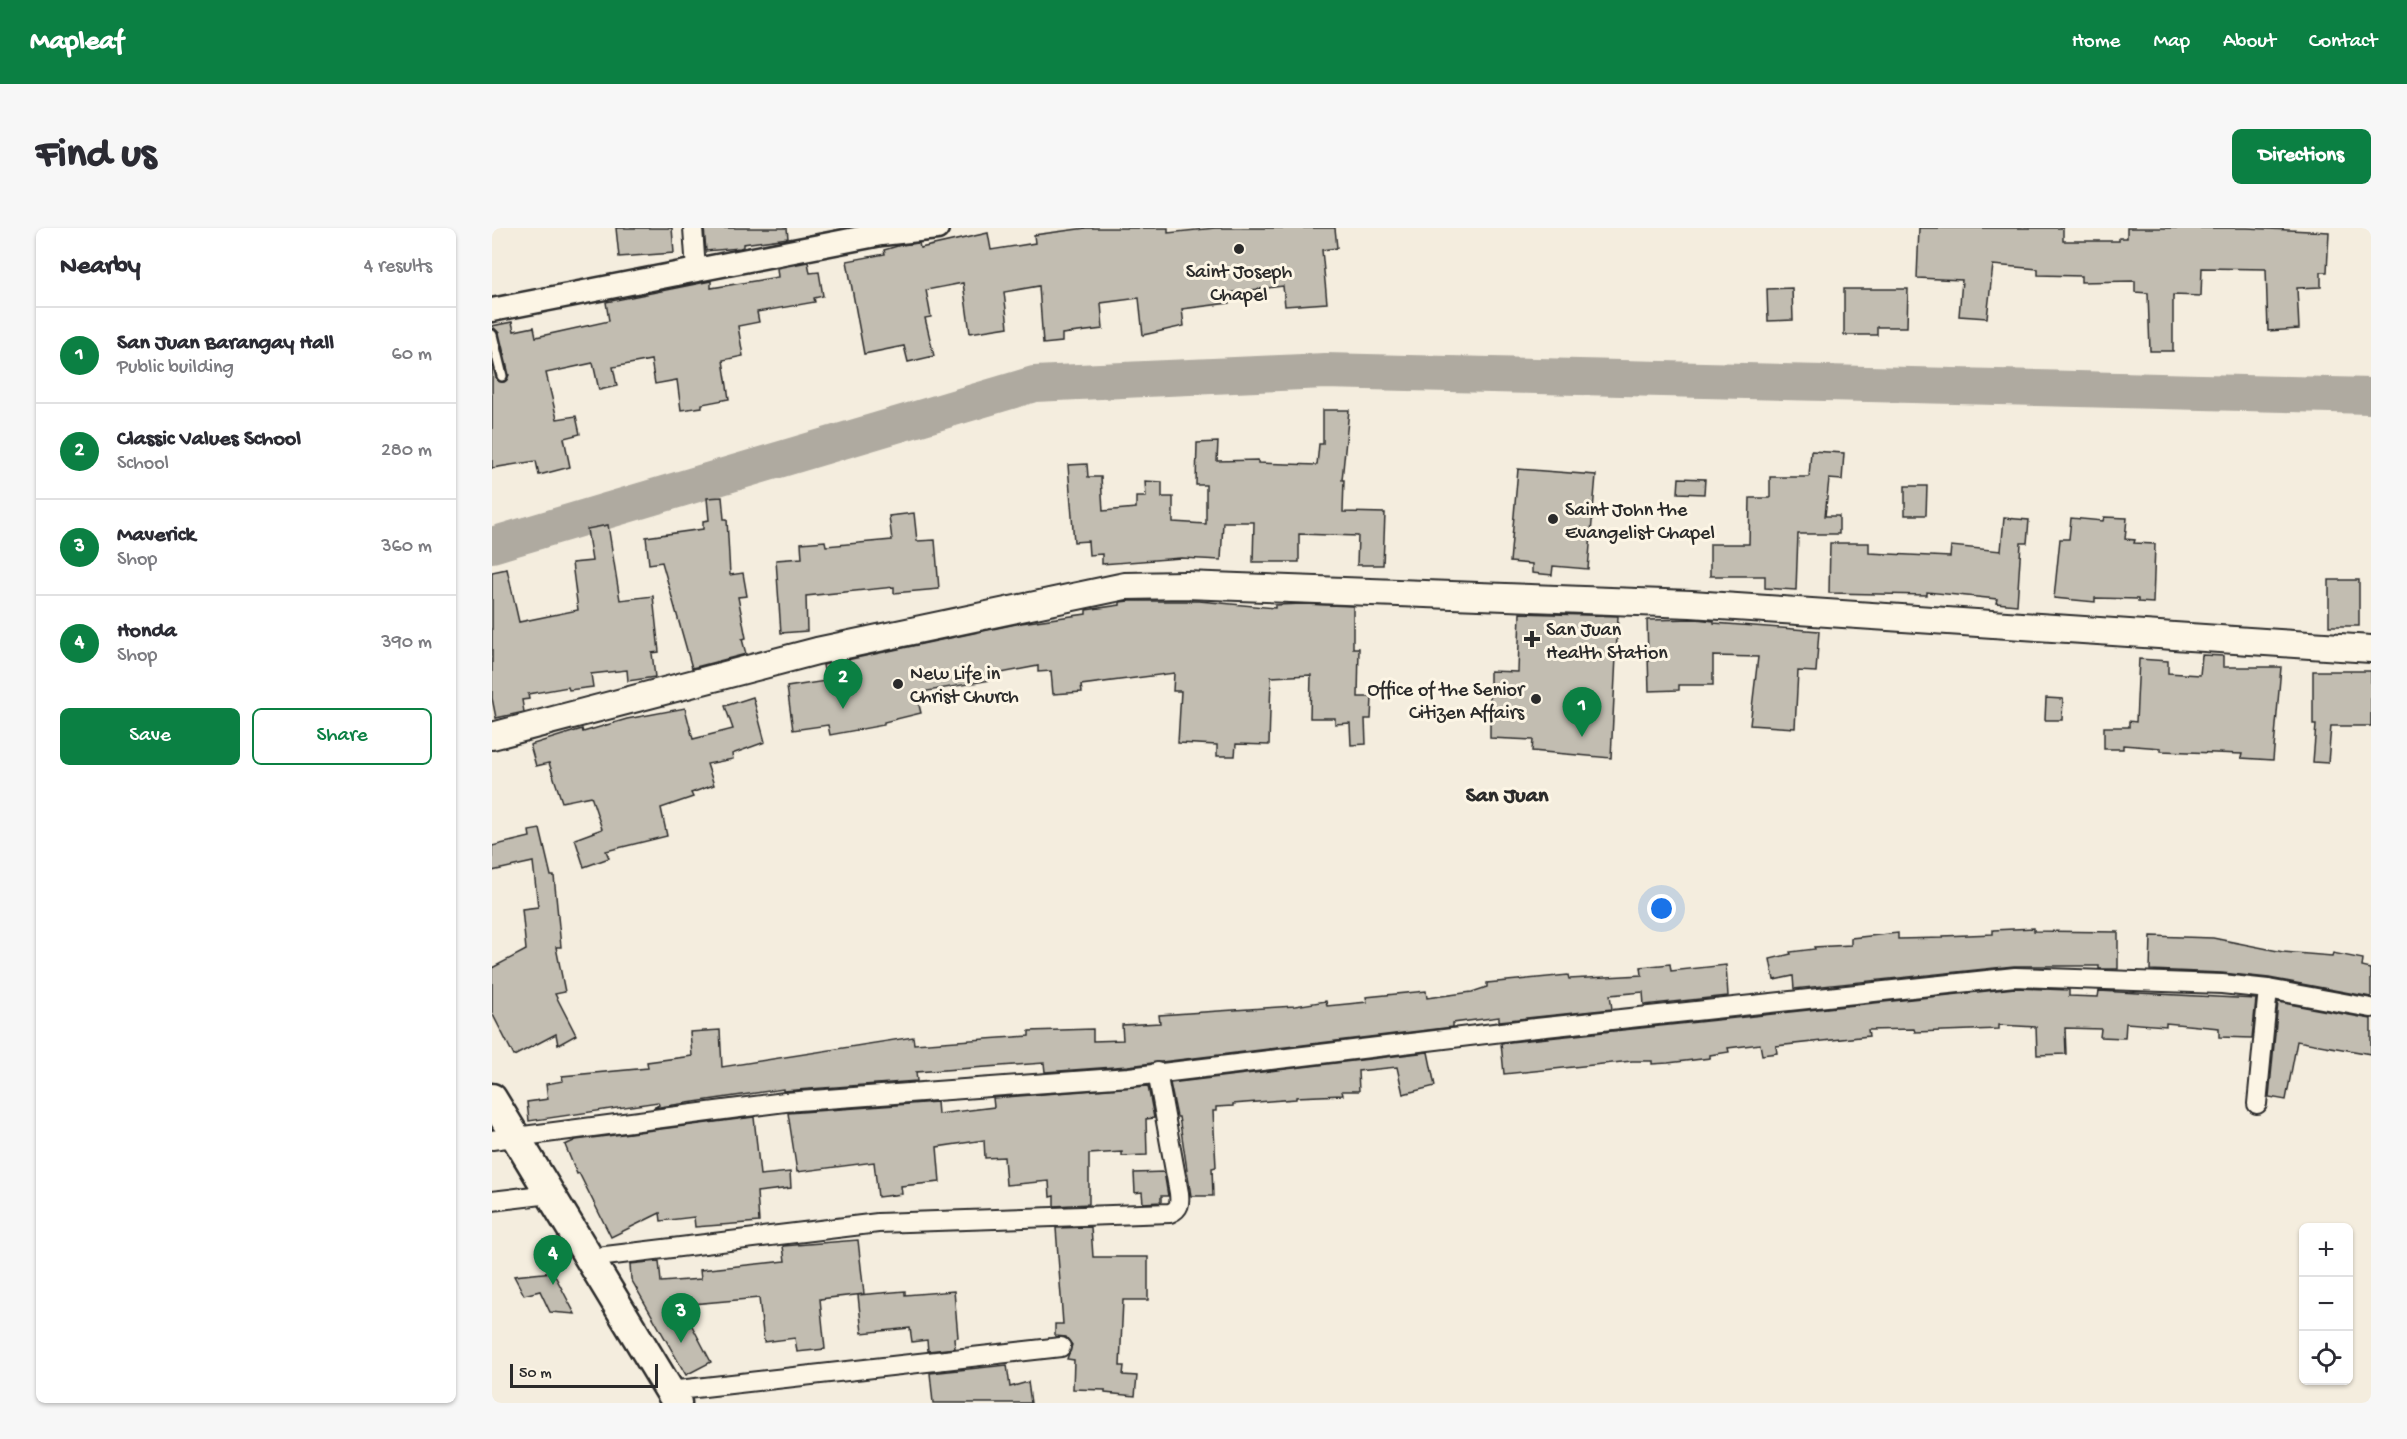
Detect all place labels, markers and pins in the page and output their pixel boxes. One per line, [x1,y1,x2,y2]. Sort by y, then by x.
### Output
marker: Saint Joseph Chapel [1232,242,1246,256]
place label: Saint Joseph Chapel [1186,262,1292,308]
place label: Saint John the Evangelist Chapel [1565,500,1715,546]
marker: Saint John the Evangelist Chapel [1546,512,1560,526]
place label: San Juan Health Station [1546,620,1668,666]
marker: San Juan Health Station [1523,630,1541,648]
pin: 2 [824,660,862,709]
place label: New Life in Christ Church [910,664,1019,710]
marker: New Life in Christ Church [891,677,905,691]
place label: Office of the Senior Citizen Affairs [1367,680,1526,726]
pin: 1 [1562,688,1602,737]
marker: Office of the Senior Citizen Affairs [1529,692,1543,706]
pin: 4 [534,1236,572,1285]
pin: 3 [662,1294,700,1343]

